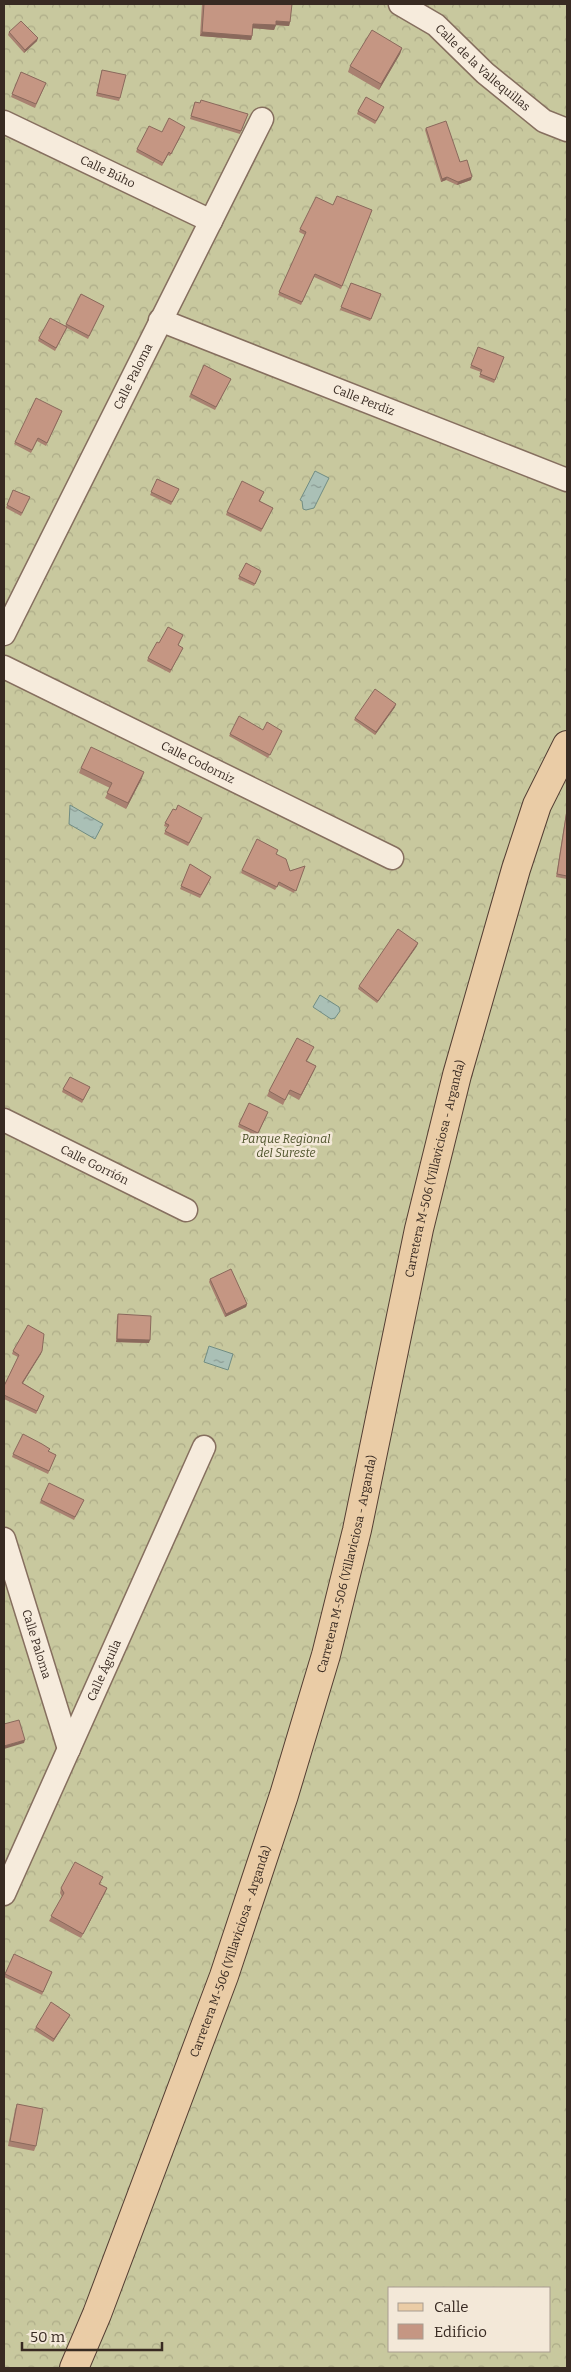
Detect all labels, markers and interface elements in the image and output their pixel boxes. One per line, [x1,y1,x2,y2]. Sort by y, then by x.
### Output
street label: Calle de la Vallequillas [432,21,533,114]
street label: Calle Búho [78,152,138,191]
street label: Calle Paloma [111,341,156,412]
street label: Calle Perdiz [331,382,397,419]
street label: Calle Codorniz [159,738,237,787]
street label: Carretera M-506 (Villaviciosa - Arganda) [402,1058,468,1279]
park label: Parque Regional del Sureste [242,1132,330,1160]
street label: Calle Gorrión [58,1142,131,1188]
street label: Carretera M-506 (Villaviciosa - Arganda) [314,1453,379,1675]
street label: Calle Paloma [19,1608,54,1681]
street label: Calle Águila [84,1637,124,1703]
street label: Carretera M-506 (Villaviciosa - Arganda) [187,1843,274,2059]
legend [388,2287,551,2352]
text: Calle [434,2298,468,2316]
scale bar [22,2320,162,2352]
text: Edificio [434,2323,487,2341]
text: 50 m [30,2328,66,2346]

